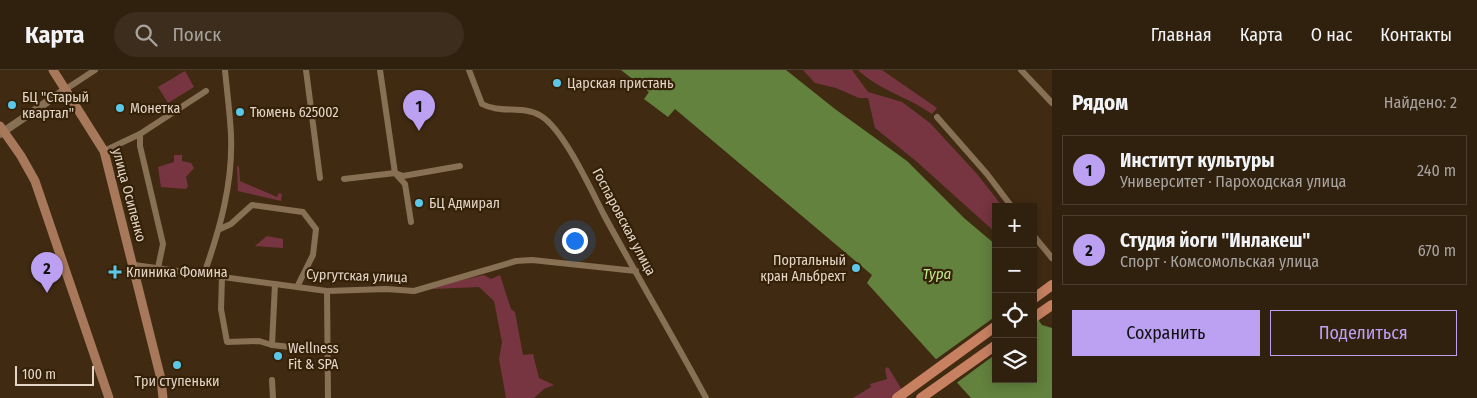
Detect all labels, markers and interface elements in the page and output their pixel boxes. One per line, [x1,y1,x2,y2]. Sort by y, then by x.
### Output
search box [114,12,464,57]
text: Карта [25,21,84,49]
icon: search [132,21,160,49]
text: Поиск [172,23,221,46]
text: Главная [1151,24,1212,46]
text: Карта [1240,24,1283,46]
text: О нас [1311,24,1352,46]
text: Контакты [1380,24,1452,46]
place label: Царская пристань [567,75,674,92]
marker: Царская пристань [551,77,563,89]
place label: БЦ "Старый квартал" [22,89,89,122]
pin: 1 [403,90,435,131]
text: Рядом [1072,90,1128,116]
text: Найдено: 2 [1384,93,1457,112]
marker: БЦ "Старый квартал" [6,99,18,111]
place label: Монетка [130,100,180,117]
marker: Монетка [114,102,126,114]
place label: Тюмень 625002 [250,104,339,121]
marker: Тюмень 625002 [234,106,246,118]
street label: улица Осипенко [108,146,150,244]
text: Институт культуры [1120,149,1274,172]
text: 1 [1086,161,1092,180]
text: 240 m [1417,161,1456,180]
street label: Госпаровская улица [589,165,659,279]
text: Университет · Пароходская улица [1120,172,1346,191]
place label: БЦ Адмирал [429,195,500,212]
marker: БЦ Адмирал [413,197,425,209]
map controls [992,203,1037,383]
button: + [992,203,1037,248]
your location [562,228,588,254]
text: Студия йоги "Инлакеш" [1120,229,1310,252]
text: 2 [1085,241,1093,260]
text: 670 m [1418,241,1456,260]
button: − [992,248,1037,293]
pin: 2 [31,252,63,293]
place label: Портальный кран Альбрехт [760,252,846,285]
text: Спорт · Комсомольская улица [1120,252,1319,271]
marker: Портальный кран Альбрехт [850,262,862,274]
place label: Клиника Фомина [126,264,228,281]
marker: Клиника Фомина [108,265,122,279]
water label: Тура [923,265,952,283]
street label: Сургутская улица [306,266,408,286]
button: locate [992,293,1037,338]
button: Сохранить [1072,310,1260,356]
button: Поделиться [1270,310,1457,356]
button: layers [992,338,1037,383]
place label: Wellness Fit & SPA [288,340,339,373]
marker: Wellness Fit & SPA [272,350,284,362]
marker: Три ступеньки [171,359,183,371]
scale bar [15,363,94,386]
text: 100 m [22,366,56,383]
place label: Три ступеньки [134,373,220,390]

